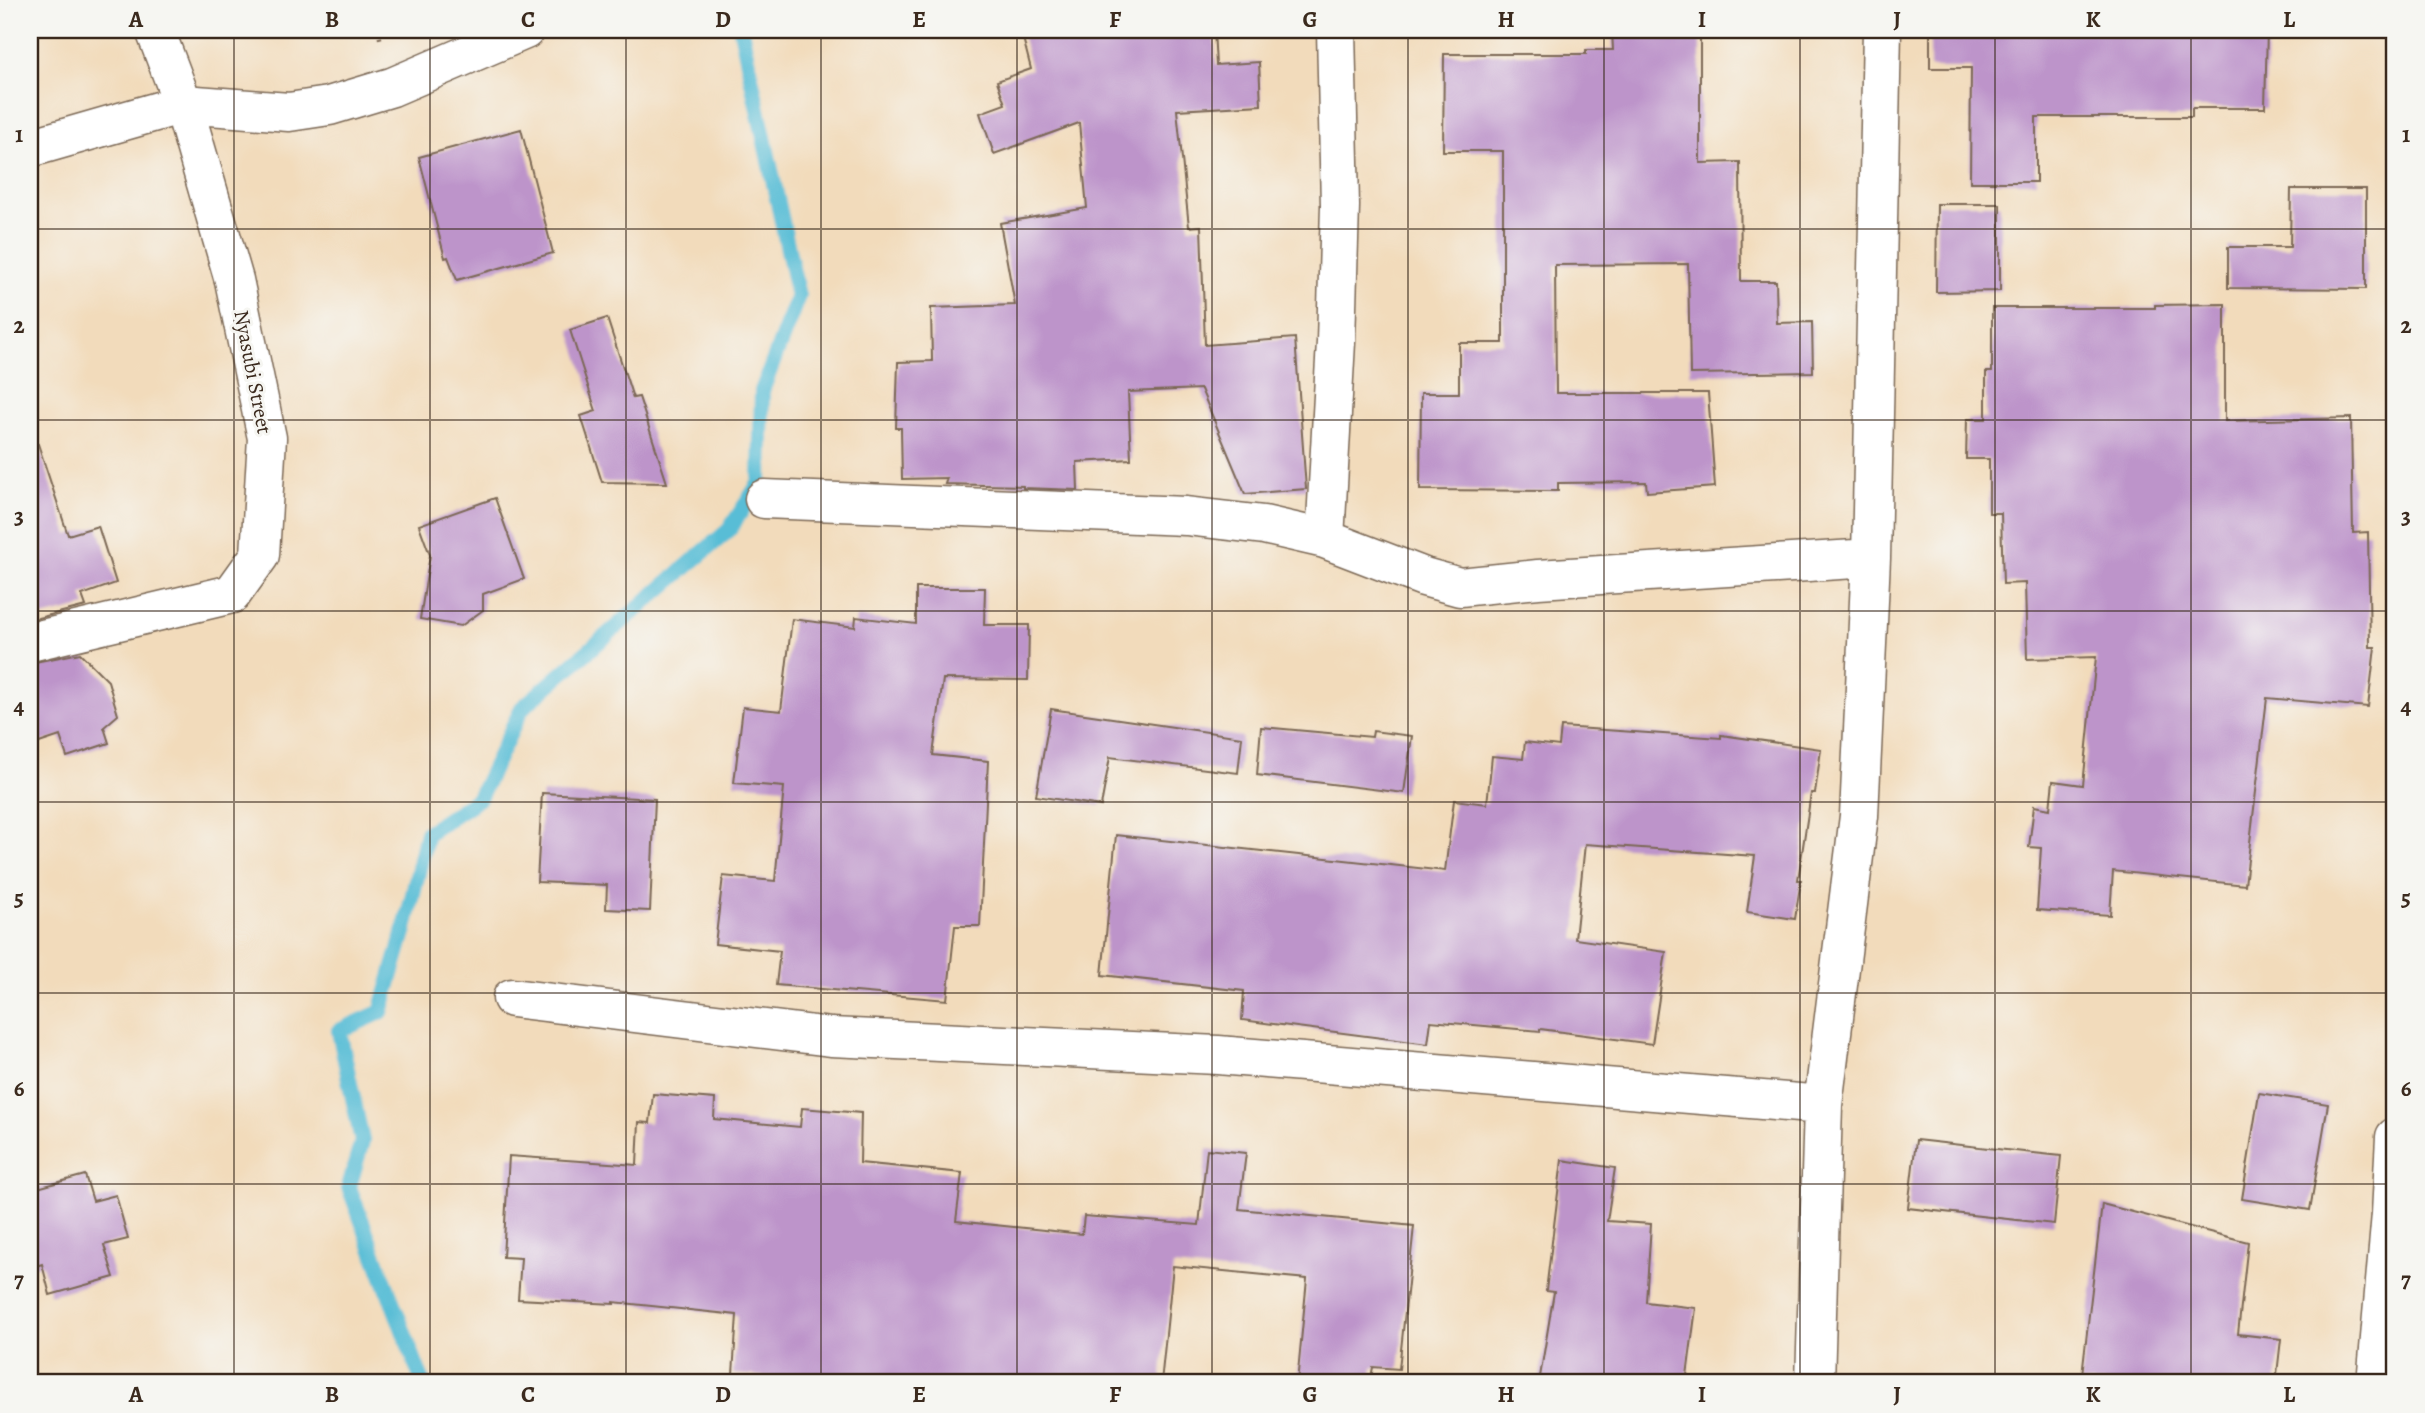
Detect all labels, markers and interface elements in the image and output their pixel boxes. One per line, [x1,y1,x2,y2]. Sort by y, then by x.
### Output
text: A [128,4,144,35]
text: B [325,4,339,35]
text: C [521,4,535,35]
text: D [715,4,731,35]
text: E [912,4,926,35]
text: F [1109,4,1122,35]
text: G [1302,4,1318,35]
text: H [1497,4,1515,35]
text: I [1698,4,1706,35]
text: J [1893,4,1901,35]
text: K [2085,4,2101,35]
text: L [2283,4,2296,35]
text: 1 [15,119,23,150]
text: 1 [2402,119,2410,150]
street label: Nyasubi Street [227,308,279,436]
text: 2 [13,310,25,341]
text: 2 [2400,310,2412,341]
text: 3 [14,501,24,532]
text: 3 [2401,501,2411,532]
text: 4 [14,691,25,722]
text: 4 [2401,691,2412,722]
text: 5 [14,882,24,913]
text: 5 [2401,882,2411,913]
text: 6 [14,1073,25,1104]
text: 6 [2401,1073,2412,1104]
text: 7 [14,1264,24,1295]
text: 7 [2401,1264,2411,1295]
text: A [128,1379,144,1410]
text: B [325,1379,339,1410]
text: C [521,1379,535,1410]
text: D [715,1379,731,1410]
text: E [912,1379,926,1410]
text: F [1109,1379,1122,1410]
text: G [1302,1379,1318,1410]
text: H [1497,1379,1515,1410]
text: I [1698,1379,1706,1410]
text: J [1893,1379,1901,1410]
text: K [2085,1379,2101,1410]
text: L [2283,1379,2296,1410]

